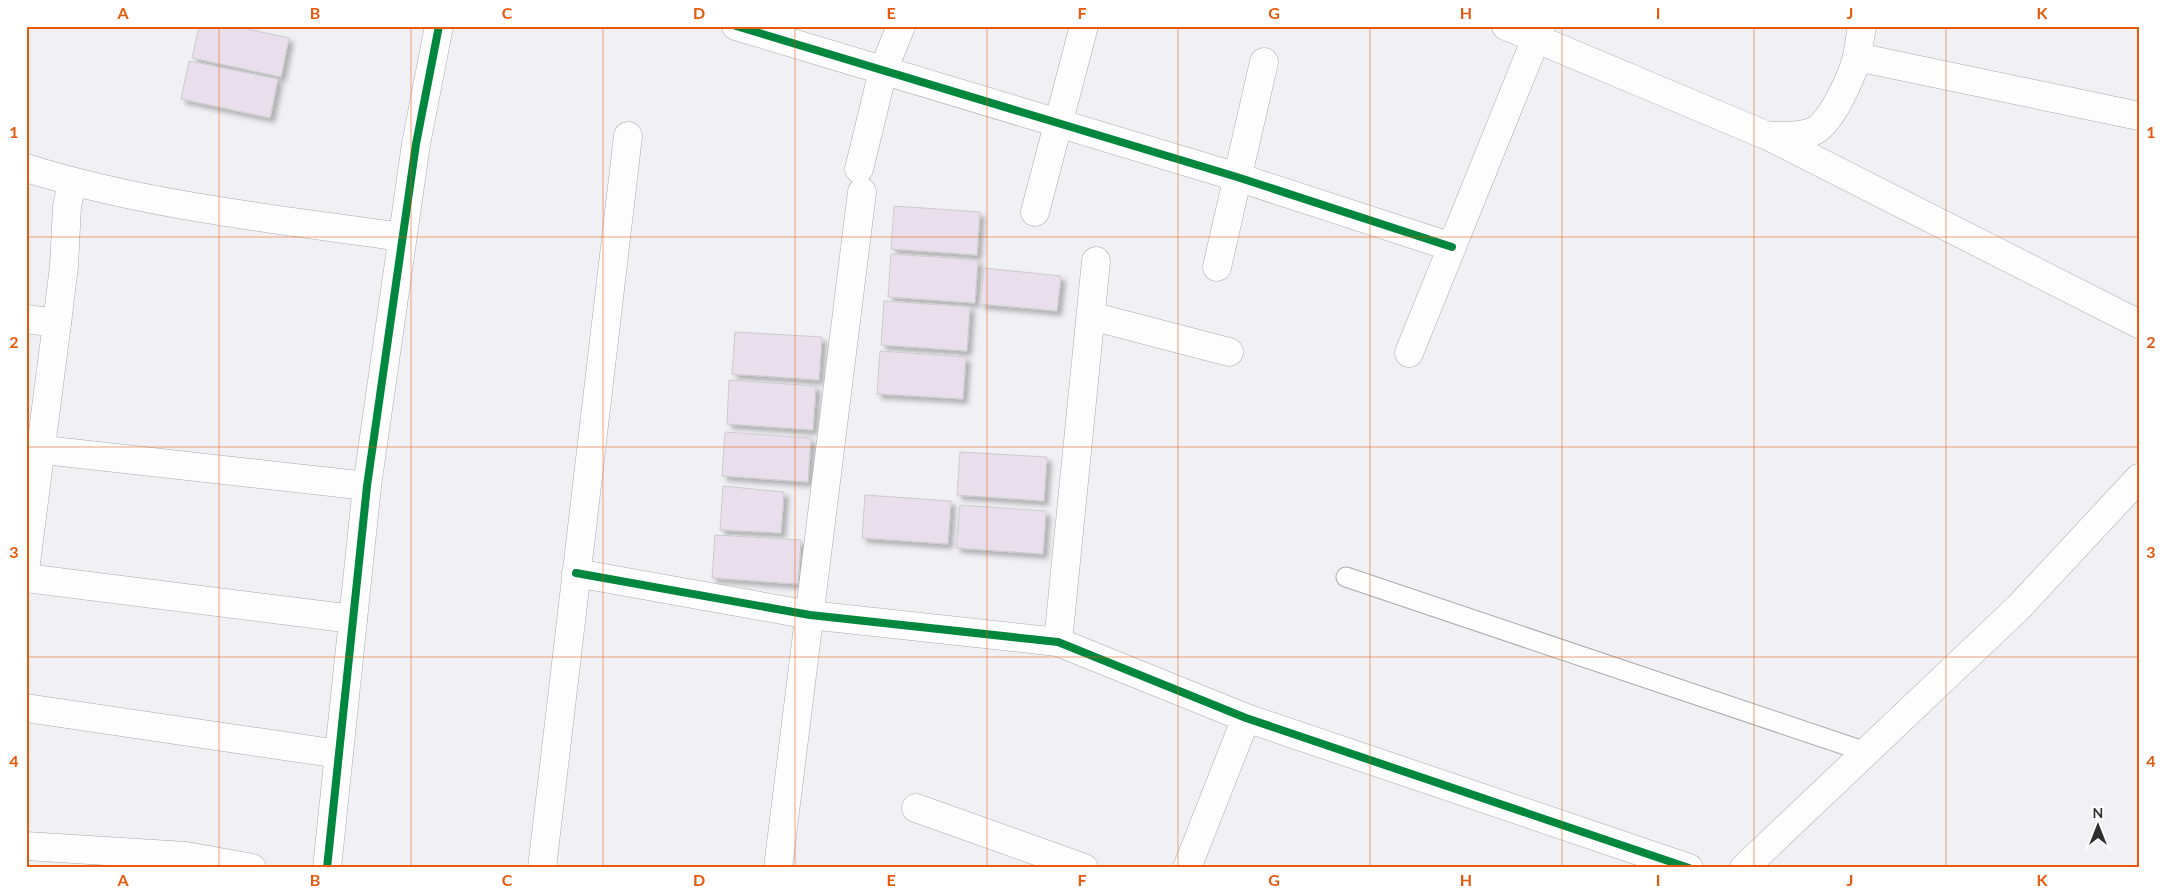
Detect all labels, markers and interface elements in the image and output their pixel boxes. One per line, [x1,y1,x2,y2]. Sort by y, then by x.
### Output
text: A [116,3,129,22]
text: B [310,3,320,22]
text: C [502,3,513,22]
text: D [693,3,705,22]
text: E [886,3,896,22]
text: F [1077,3,1087,22]
text: G [1268,3,1280,22]
text: H [1460,3,1472,22]
text: I [1656,3,1660,22]
text: J [1847,3,1853,22]
text: K [2037,3,2049,22]
text: 1 [9,122,19,141]
text: 1 [2146,122,2156,141]
text: 2 [9,332,19,351]
text: 2 [2146,332,2156,351]
text: 3 [9,542,19,561]
text: 3 [2146,542,2156,561]
text: 4 [9,751,19,770]
text: 4 [2146,751,2156,770]
north arrow [2072,802,2122,852]
text: N [2093,804,2103,821]
text: A [116,870,129,889]
text: B [310,870,320,889]
text: C [502,870,513,889]
text: D [693,870,705,889]
text: E [886,870,896,889]
text: F [1077,870,1087,889]
text: G [1268,870,1280,889]
text: H [1460,870,1472,889]
text: I [1656,870,1660,889]
text: J [1847,870,1853,889]
text: K [2037,870,2049,889]

